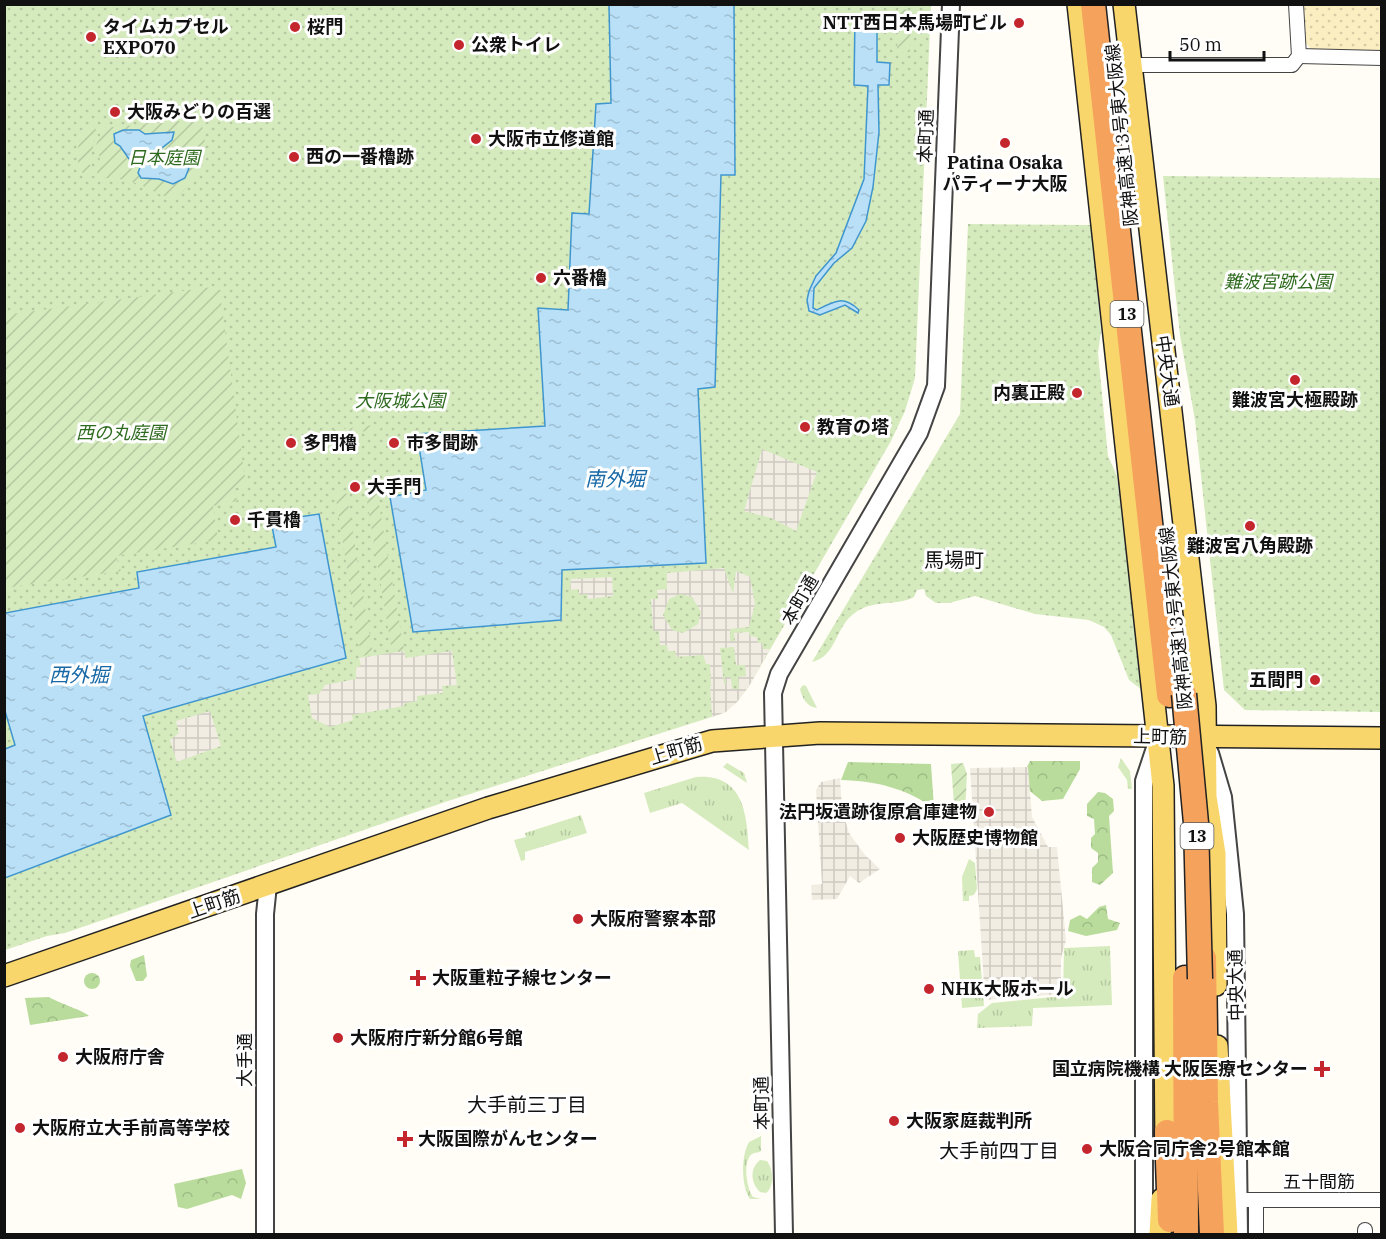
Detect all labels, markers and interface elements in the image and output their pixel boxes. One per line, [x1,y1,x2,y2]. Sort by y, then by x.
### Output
place label: NTT西日本馬場町ビル [823,11,1007,34]
place label: タイムカプセル EXPO70 [103,15,229,59]
place label: 桜門 [307,15,343,38]
marker: NTT西日本馬場町ビル [1012,16,1026,30]
marker: 桜門 [288,20,302,34]
scale bar [1170,24,1264,62]
marker: タイムカプセル EXPO70 [84,30,98,44]
place label: 公衆トイレ [471,33,561,56]
text: 50 m [1179,33,1222,56]
marker: 公衆トイレ [452,38,466,52]
street label: 阪神高速13号東大阪線 [1100,43,1143,228]
place label: 大阪みどりの百選 [127,100,271,123]
marker: 大阪みどりの百選 [108,105,122,119]
street label: 本町通 [913,109,938,163]
place label: 大阪市立修道館 [488,127,614,150]
marker: 大阪市立修道館 [469,132,483,146]
marker: Patina Osaka パティーナ大阪 [998,136,1012,150]
place label: 西の一番櫓跡 [306,145,414,168]
park label: 日本庭園 [128,146,203,169]
marker: 西の一番櫓跡 [287,150,301,164]
place label: Patina Osaka パティーナ大阪 [943,151,1067,195]
place label: 六番櫓 [553,266,607,289]
park label: 難波宮跡公園 [1224,270,1335,293]
marker: 六番櫓 [534,271,548,285]
road number: 13 [1110,301,1144,327]
street label: 中央大通 [1151,334,1184,408]
marker: 難波宮大極殿跡 [1288,373,1302,387]
place label: 内裏正殿 [993,381,1065,404]
marker: 内裏正殿 [1070,386,1084,400]
place label: 難波宮大極殿跡 [1232,388,1358,411]
park label: 大阪城公園 [355,389,448,412]
place label: 教育の塔 [817,415,889,438]
marker: 教育の塔 [798,420,812,434]
park label: 西の丸庭園 [76,421,169,444]
place label: 多門櫓 [303,431,357,454]
place label: 市多聞跡 [406,431,478,454]
marker: 多門櫓 [284,436,298,450]
marker: 市多聞跡 [387,436,401,450]
water label: 南外堀 [585,465,648,492]
place label: 大手門 [367,475,421,498]
marker: 大手門 [348,480,362,494]
place label: 千貫櫓 [247,508,301,531]
marker: 千貫櫓 [228,513,242,527]
marker: 難波宮八角殿跡 [1243,519,1257,533]
street label: 阪神高速13号東大阪線 [1154,526,1197,711]
place label: 難波宮八角殿跡 [1187,534,1313,557]
district label: 馬場町 [924,546,984,573]
street label: 本町通 [776,571,823,629]
water label: 西外掘 [49,661,112,688]
place label: 五間門 [1249,668,1303,691]
marker: 五間門 [1308,673,1322,687]
street label: 上町筋 [1133,725,1187,748]
street label: 上町筋 [647,732,705,769]
place label: 法円坂遺跡復原倉庫建物 [779,800,977,823]
marker: 法円坂遺跡復原倉庫建物 [982,805,996,819]
road number: 13 [1180,823,1214,849]
place label: 大阪歴史博物館 [912,826,1038,849]
marker: 大阪歴史博物館 [893,831,907,845]
street label: 上町筋 [185,884,243,923]
place label: 大阪府警察本部 [590,907,716,930]
marker: 大阪府警察本部 [571,912,585,926]
street label: 中央大通 [1223,949,1248,1021]
place label: 大阪重粒子線センター [432,966,612,989]
marker: 大阪重粒子線センター [409,969,427,987]
place label: NHK大阪ホール [941,977,1074,1000]
marker: NHK大阪ホール [922,982,936,996]
place label: 大阪府庁新分館6号館 [350,1026,523,1049]
marker: 大阪府庁新分館6号館 [331,1031,345,1045]
street label: 大手通 [233,1033,256,1087]
place label: 大阪府庁舎 [75,1045,165,1068]
marker: 大阪府庁舎 [56,1050,70,1064]
place label: 国立病院機構 大阪医療センター [1052,1057,1308,1080]
marker: 国立病院機構 大阪医療センター [1313,1060,1331,1078]
street label: 本町通 [750,1076,773,1130]
district label: 大手前三丁目 [467,1091,587,1118]
place label: 大阪家庭裁判所 [906,1109,1032,1132]
marker: 大阪家庭裁判所 [887,1114,901,1128]
place label: 大阪府立大手前高等学校 [32,1116,230,1139]
marker: 大阪府立大手前高等学校 [13,1121,27,1135]
place label: 大阪国際がんセンター [418,1127,598,1150]
marker: 大阪国際がんセンター [396,1130,414,1148]
district label: 大手前四丁目 [939,1137,1059,1164]
place label: 大阪合同庁舎2号館本館 [1099,1137,1290,1160]
marker: 大阪合同庁舎2号館本館 [1080,1142,1094,1156]
street label: 五十間筋 [1283,1170,1355,1193]

